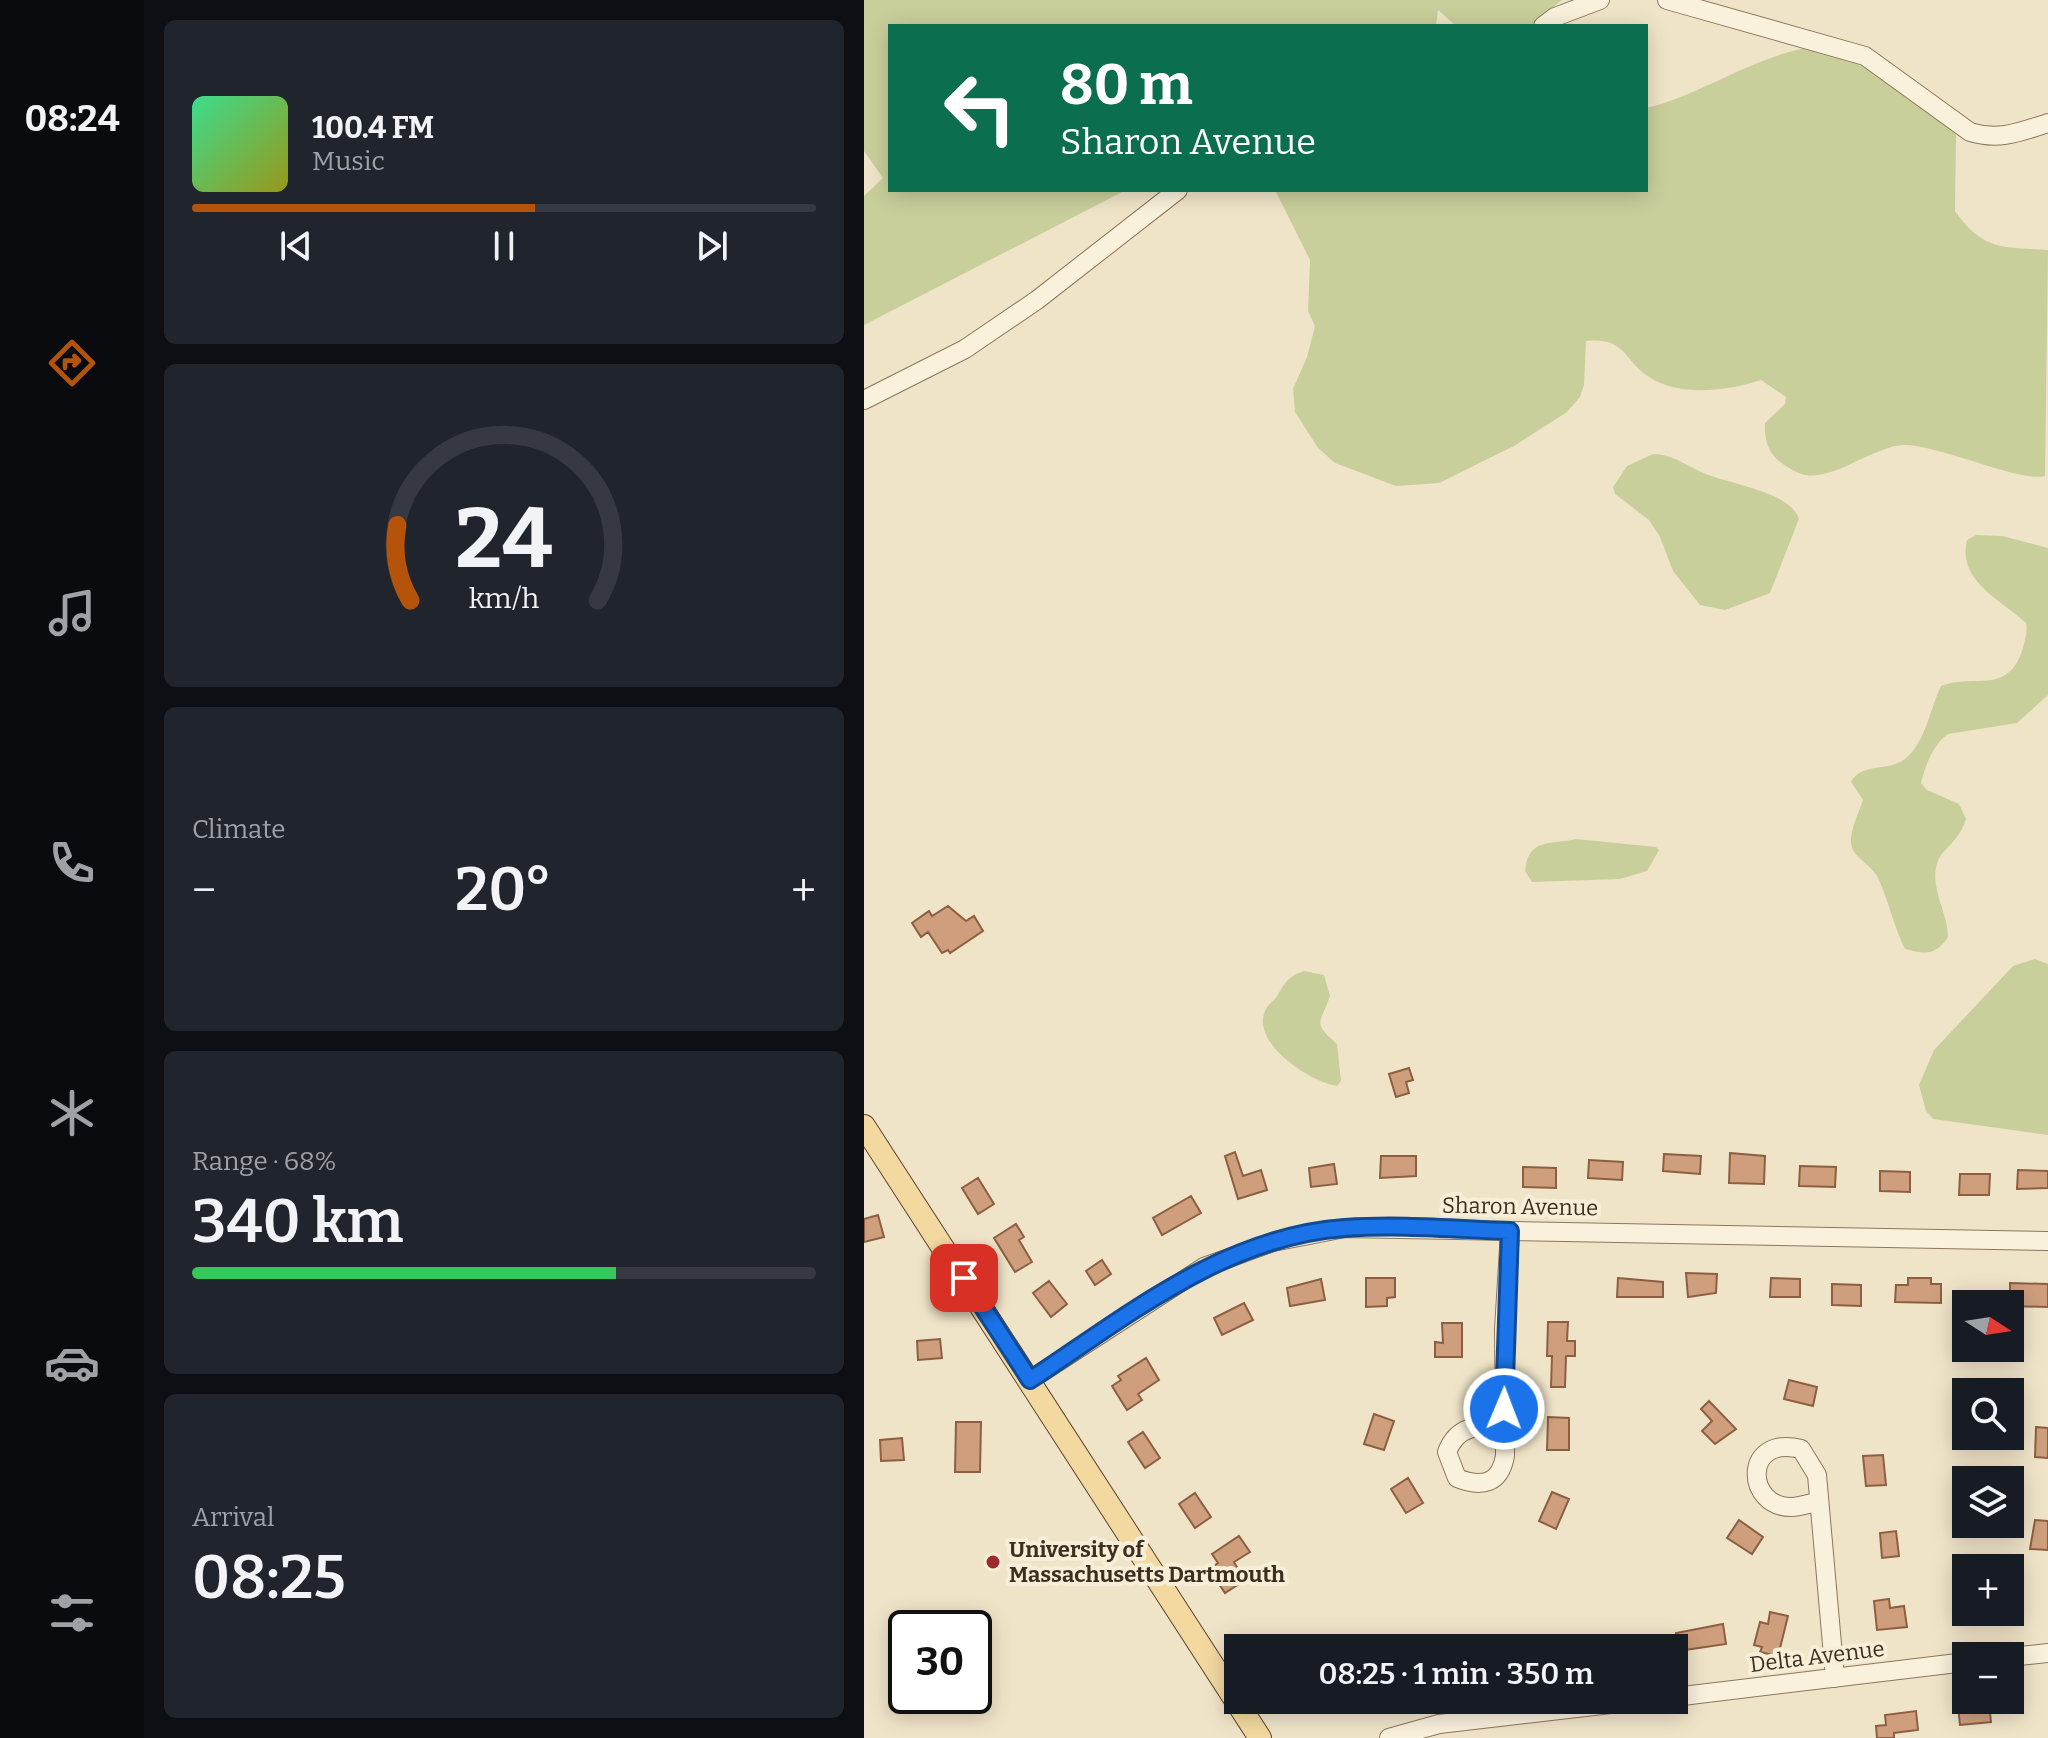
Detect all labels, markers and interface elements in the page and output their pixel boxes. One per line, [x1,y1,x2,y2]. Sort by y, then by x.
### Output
text: 80 m [1060,52,1193,119]
icon: left [928,56,1032,160]
text: 08:24 [24,97,120,141]
text: 100.4 FM [312,110,434,146]
text: Sharon Avenue [1060,120,1316,164]
text: Music [312,146,385,177]
icon: previous [274,224,318,268]
icon: pause [482,224,526,268]
icon: next [690,224,734,268]
icon: directions [44,335,100,391]
text: 24 [455,489,553,589]
text: km/h [469,582,540,617]
icon: music [44,585,100,641]
text: Climate [192,814,286,845]
icon: phone [44,835,100,891]
text: 20° [455,854,552,926]
text: − [192,864,216,917]
text: + [791,864,816,917]
icon: climate [44,1085,100,1141]
text: Range · 68% [192,1146,337,1177]
text: 340 km [192,1186,403,1258]
street label: Sharon Avenue [1442,1192,1598,1221]
pin [930,1244,998,1312]
icon: arrive [942,1256,986,1300]
north arrow [1952,1290,2024,1362]
map controls [1952,1290,2024,1714]
icon: car [44,1335,100,1391]
position arrow [1462,1367,1546,1451]
button: search [1952,1378,2024,1450]
button: layers [1952,1466,2024,1538]
text: Arrival [192,1502,274,1533]
place label: University of Massachusetts Dartmouth [1009,1536,1285,1588]
text: 08:25 [192,1542,346,1614]
marker: University of Massachusetts Dartmouth [984,1553,1002,1571]
button: + [1952,1554,2024,1626]
icon: filters [44,1585,100,1641]
speed limit sign: 30 [888,1610,992,1714]
street label: Delta Avenue [1748,1635,1886,1678]
button: − [1952,1642,2024,1714]
text: 08:25 · 1 min · 350 m [1318,1656,1594,1692]

